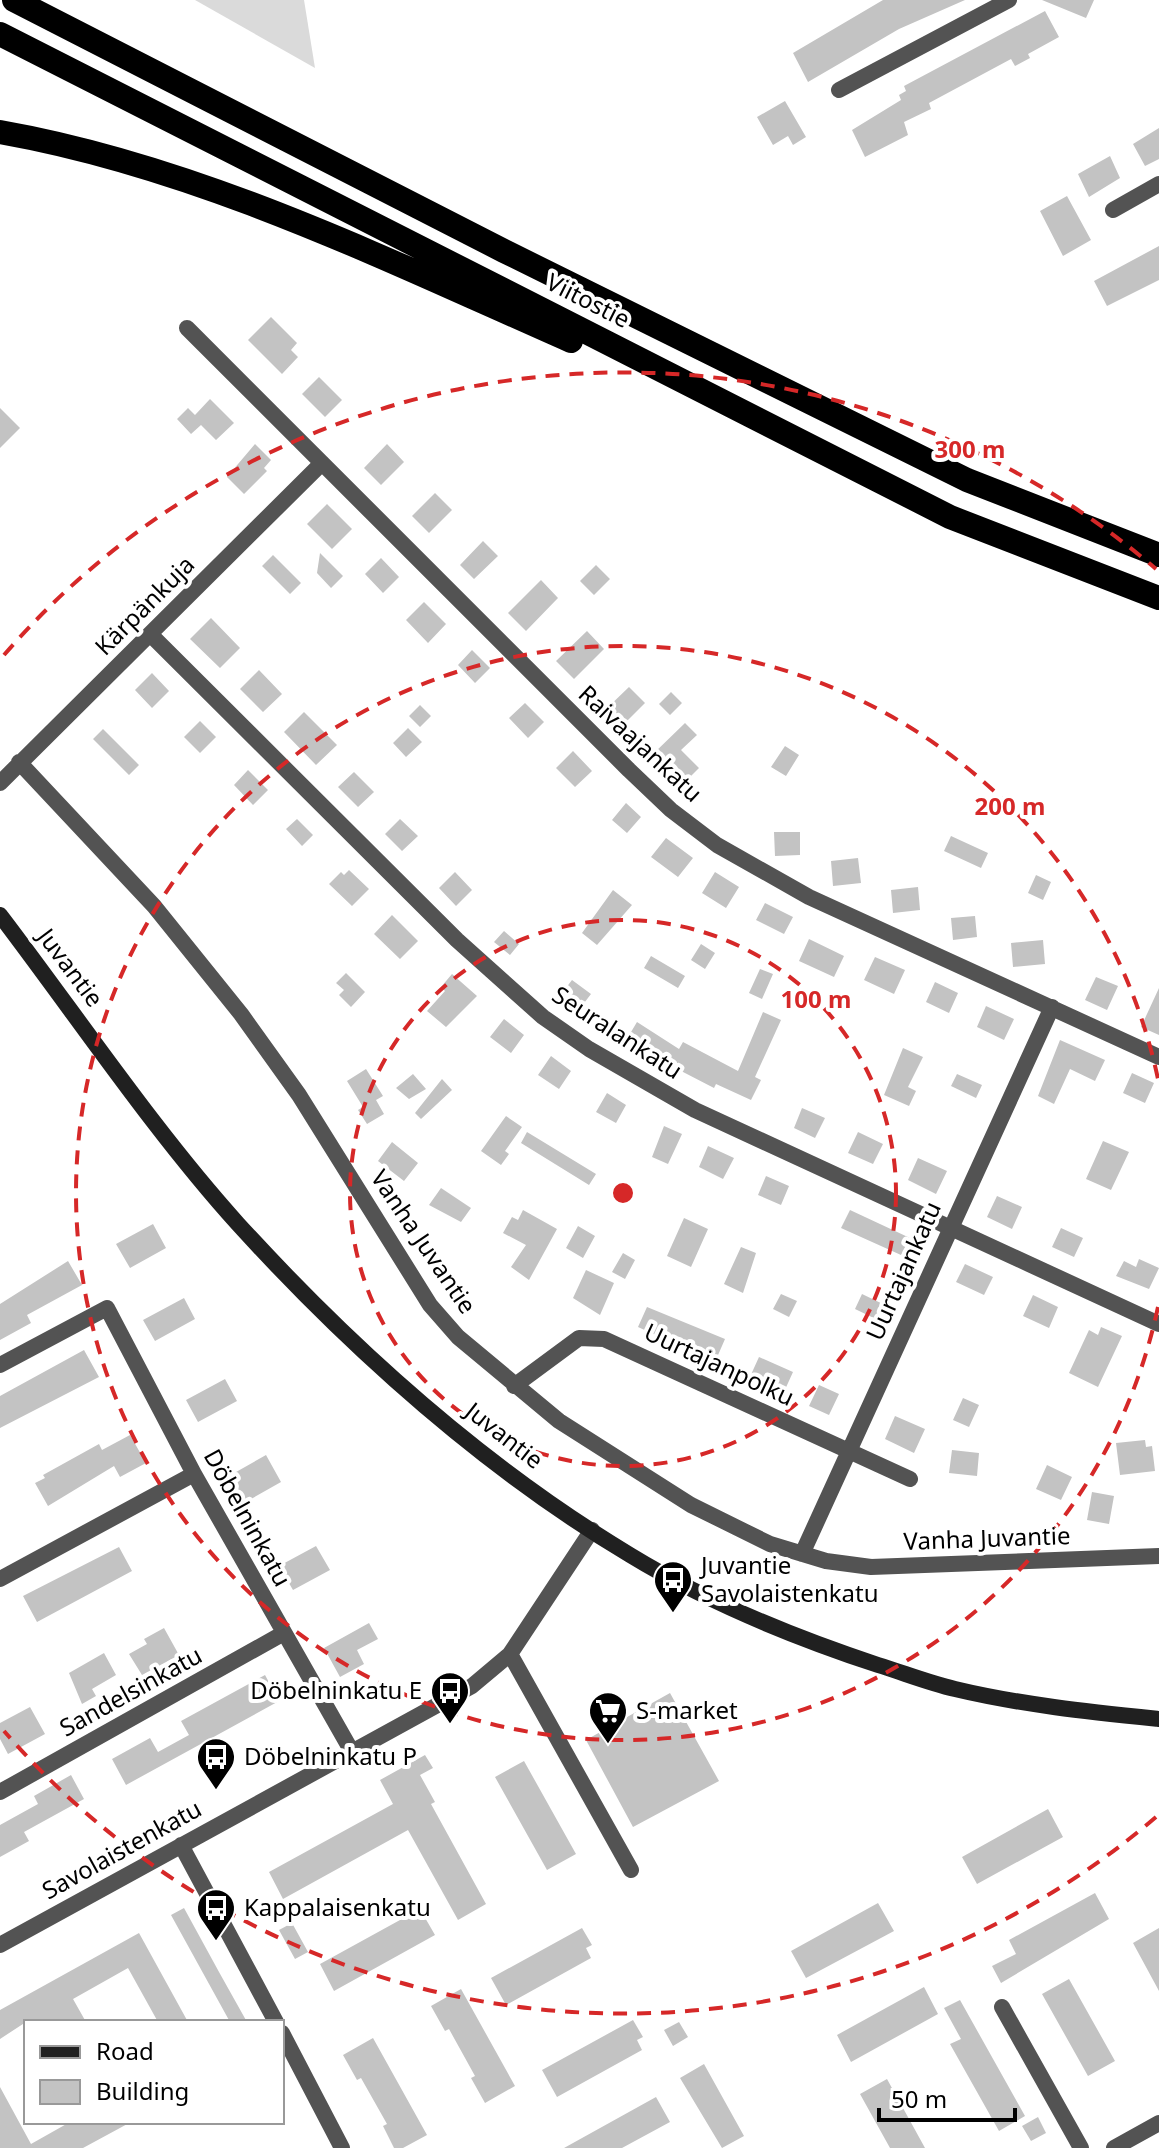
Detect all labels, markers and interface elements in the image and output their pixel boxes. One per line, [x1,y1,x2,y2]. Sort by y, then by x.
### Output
street label: Viitostie [541,265,636,335]
text: 300 m [935,432,1005,465]
street label: Kärpänkuja [87,548,201,662]
street label: Raivaajankatu [572,677,710,809]
text: 200 m [975,789,1045,822]
street label: Juvantie [30,920,112,1013]
street label: Seuralankatu [546,977,689,1086]
text: 100 m [781,982,851,1015]
street label: Vanha Juvantie [364,1163,485,1320]
centre of rings [609,1179,637,1207]
street label: Uurtajankatu [857,1196,948,1345]
street label: Uurtajanpolku [639,1314,800,1413]
street label: Juvantie [458,1393,551,1476]
street label: Döbelninkatu [197,1443,300,1592]
street label: Vanha Juvantie [903,1518,1071,1557]
place label: Juvantie Savolaistenkatu [699,1548,879,1609]
bus stop icon: Juvantie Savolaistenkatu [652,1559,694,1614]
street label: Sandelsinkatu [53,1638,207,1743]
bus stop icon: Döbelninkatu E [429,1670,471,1725]
place label: Döbelninkatu E [250,1673,422,1706]
supermarket icon: S-market [587,1690,629,1745]
place label: S-market [636,1693,738,1726]
bus stop icon: Döbelninkatu P [195,1736,237,1791]
place label: Döbelninkatu P [244,1739,417,1772]
street label: Savolaistenkatu [36,1791,207,1906]
bus stop icon: Kappalaisenkatu [195,1887,237,1942]
place label: Kappalaisenkatu [244,1890,431,1923]
legend [24,2020,284,2124]
text: Road [96,2034,154,2067]
scale bar [879,2072,1015,2122]
text: Building [96,2074,189,2107]
text: 50 m [891,2082,947,2115]

